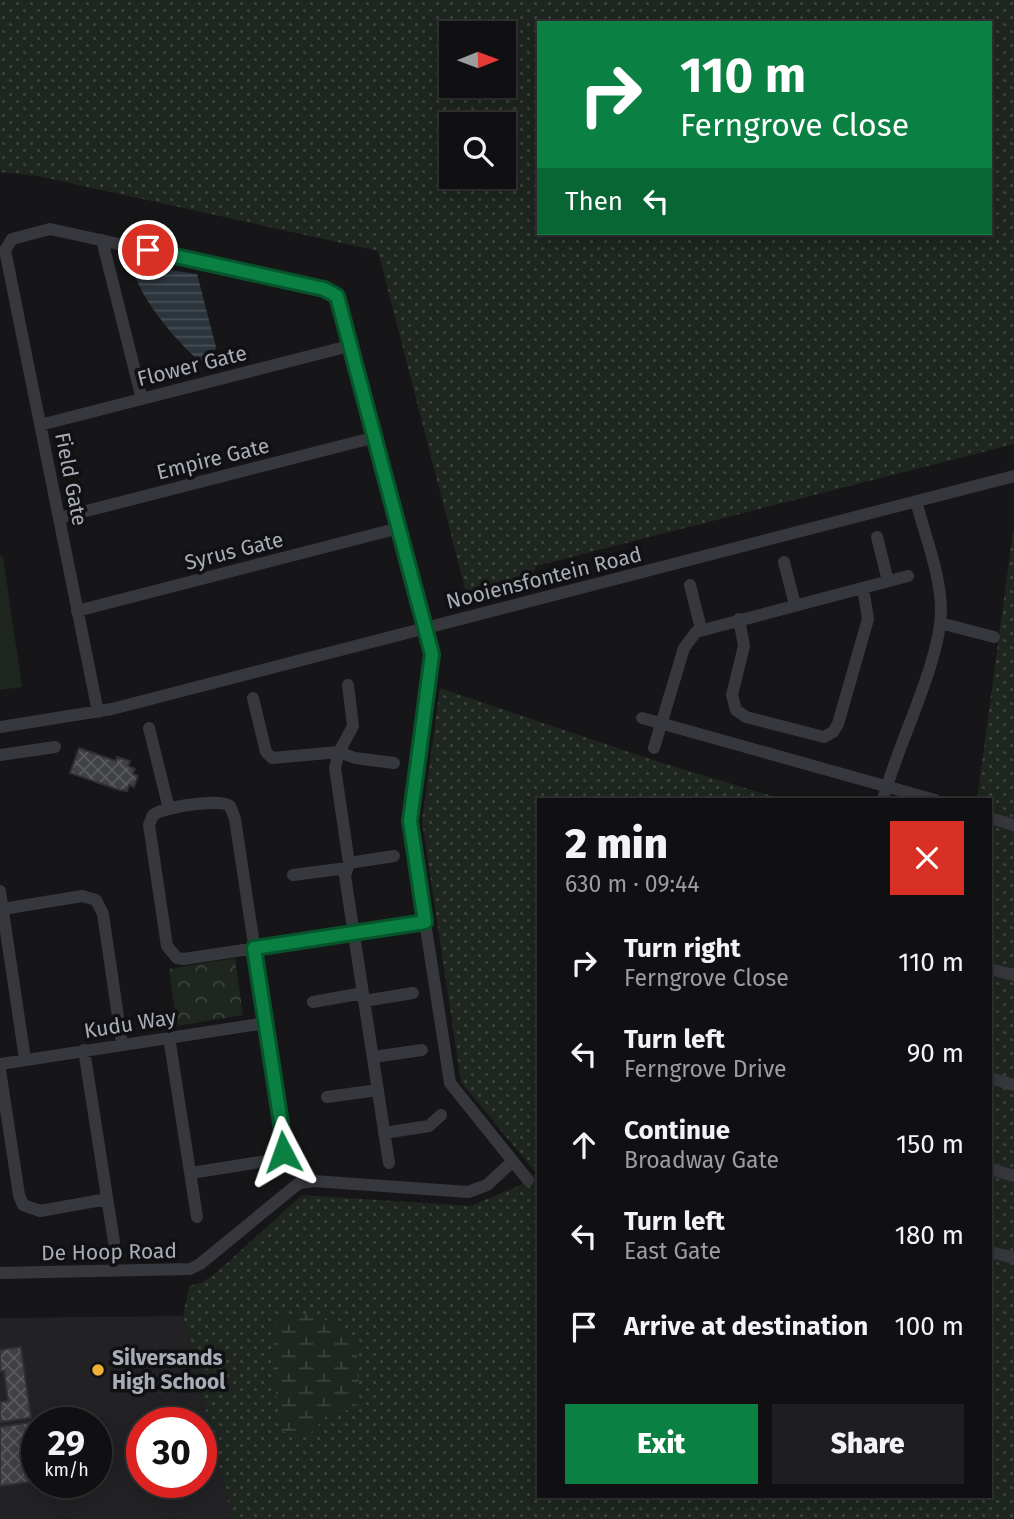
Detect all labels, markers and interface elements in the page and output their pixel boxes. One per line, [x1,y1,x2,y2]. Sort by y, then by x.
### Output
north arrow [439,21,516,98]
map controls [439,21,516,189]
text: 110 m [680,46,806,105]
icon: right [565,49,656,140]
text: Ferngrove Close [680,106,909,144]
button: search [439,112,516,189]
icon: left [637,182,675,220]
text: Then [565,186,623,217]
pin [118,220,178,280]
icon: arrive [129,231,167,269]
street label: Flower Gate [135,340,249,392]
street label: Field Gate [49,430,93,528]
street label: Empire Gate [154,432,272,486]
street label: Syrus Gate [182,526,286,576]
street label: Nooiensfontein Road [443,541,645,615]
text: 2 min [565,819,668,869]
button: close [890,821,964,895]
text: 630 m · 09:44 [565,870,699,898]
text: Turn right [624,933,741,964]
icon: right [565,944,603,982]
text: 110 m [898,947,964,978]
text: Ferngrove Close [624,964,789,992]
street label: Kudu Way [82,1004,179,1044]
text: Turn left [624,1024,725,1055]
icon: left [565,1035,603,1073]
text: 90 m [907,1038,964,1069]
text: Ferngrove Drive [624,1055,787,1083]
position arrow [246,1115,320,1189]
text: Continue [624,1115,730,1146]
icon: ahead [565,1126,603,1164]
text: 150 m [896,1129,964,1160]
text: Broadway Gate [624,1146,779,1174]
text: Turn left [624,1206,725,1237]
icon: left [565,1217,603,1255]
text: 180 m [895,1220,964,1251]
text: East Gate [624,1237,721,1265]
street label: De Hoop Road [41,1238,177,1266]
icon: arrive [565,1308,603,1346]
text: Arrive at destination [624,1311,868,1342]
text: 100 m [895,1311,964,1342]
place label: Silversands High School [112,1345,226,1395]
marker: Silversands High School [90,1362,106,1378]
button: Exit [565,1404,758,1484]
button: Share [772,1404,964,1484]
speed limit sign: 30 [126,1407,217,1498]
text: 29 [48,1422,85,1464]
text: km/h [44,1459,89,1481]

